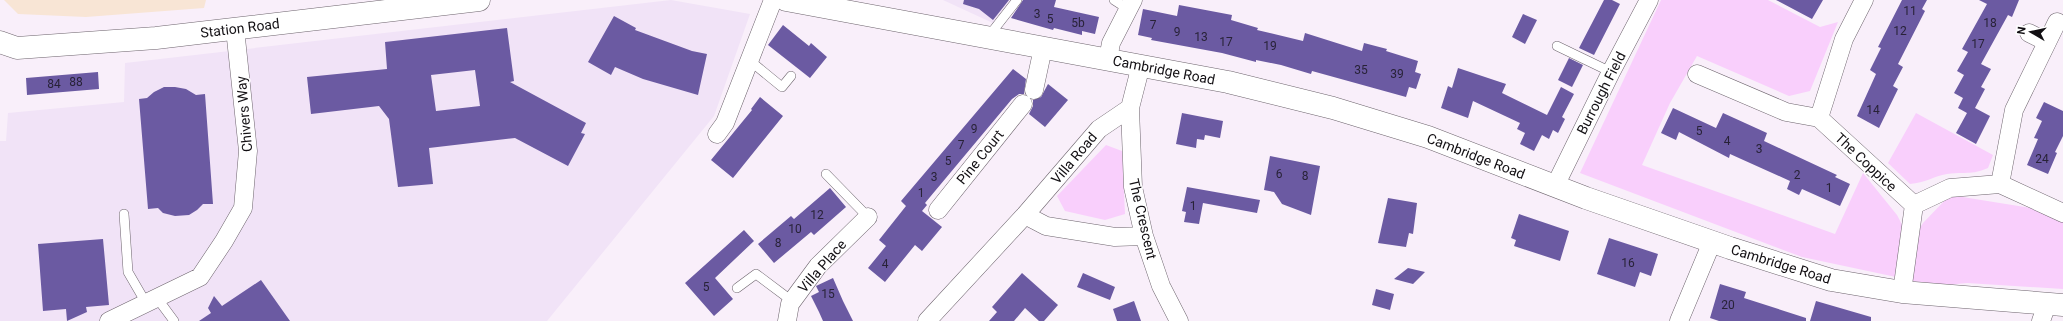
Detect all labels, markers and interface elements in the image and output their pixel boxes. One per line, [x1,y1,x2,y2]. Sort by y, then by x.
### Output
house number: 11 [1903,4,1917,18]
house number: 3 [1034,7,1040,21]
house number: 5 [1047,12,1054,26]
north arrow [2011,12,2051,52]
street label: Station Road [199,15,281,41]
house number: 5b [1071,16,1085,30]
house number: 18 [1983,16,1997,30]
house number: 7 [1150,18,1157,32]
house number: 12 [1893,24,1907,38]
house number: 9 [1174,25,1180,39]
text: N [2015,25,2029,35]
house number: 13 [1194,30,1208,44]
house number: 17 [1219,35,1233,49]
house number: 17 [1971,37,1985,51]
house number: 19 [1263,39,1277,53]
street label: Burrough Field [1573,49,1629,137]
street label: Cambridge Road [1112,52,1216,88]
house number: 35 [1354,63,1368,77]
house number: 39 [1390,67,1404,81]
house number: 88 [69,75,83,89]
street label: Chivers Way [233,75,255,153]
house number: 84 [47,77,61,91]
house number: 14 [1866,103,1880,117]
house number: 9 [971,122,977,136]
house number: 5 [1696,124,1703,138]
street label: Pine Court [953,126,1007,187]
street label: Villa Road [1048,129,1100,187]
street label: Cambridge Road [1425,130,1527,182]
street label: The Coppice [1832,130,1900,194]
house number: 4 [1724,134,1731,148]
house number: 7 [958,138,965,152]
house number: 3 [1756,142,1762,156]
house number: 24 [2035,152,2049,166]
house number: 5 [945,154,952,168]
house number: 6 [1276,167,1283,181]
house number: 2 [1794,168,1801,182]
house number: 8 [1302,169,1309,183]
house number: 3 [931,170,937,184]
street label: The Crescent [1126,177,1160,261]
house number: 1 [1826,181,1832,195]
house number: 1 [918,186,924,200]
house number: 1 [1190,199,1196,213]
house number: 12 [810,208,824,222]
house number: 10 [788,222,802,236]
house number: 8 [775,236,782,250]
street label: Villa Place [795,236,849,296]
street label: Cambridge Road [1729,241,1833,287]
house number: 16 [1621,256,1635,270]
house number: 4 [882,257,889,271]
house number: 5 [703,280,710,294]
house number: 15 [821,287,835,301]
house number: 20 [1721,298,1735,312]

